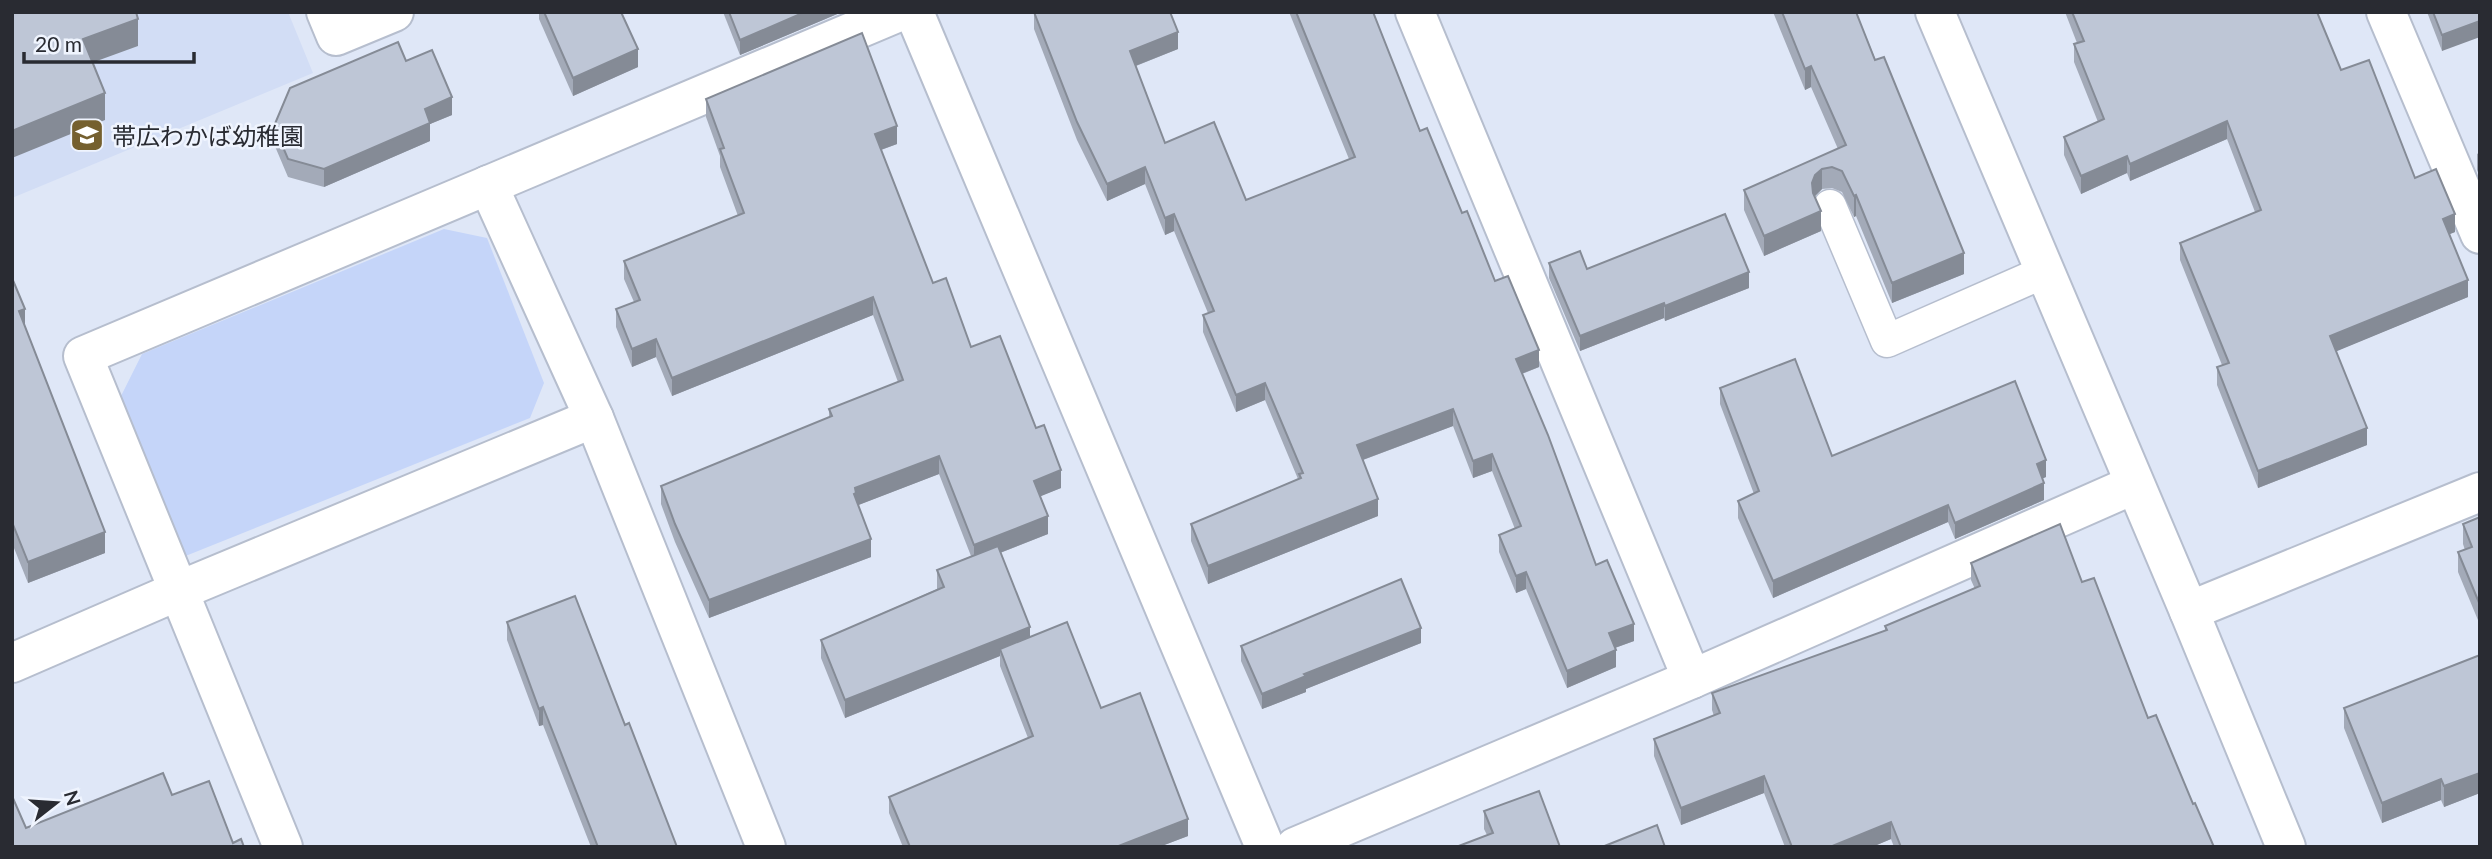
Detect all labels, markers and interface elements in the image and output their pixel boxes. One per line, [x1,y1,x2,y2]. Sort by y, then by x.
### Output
scale bar [24,21,194,65]
text: 20 m [35,31,82,56]
school or university icon: 帯広わかば幼稚園 [68,116,106,154]
place label: 帯広わかば幼稚園 [112,121,304,150]
north arrow [21,768,91,838]
text: N [60,788,86,808]

